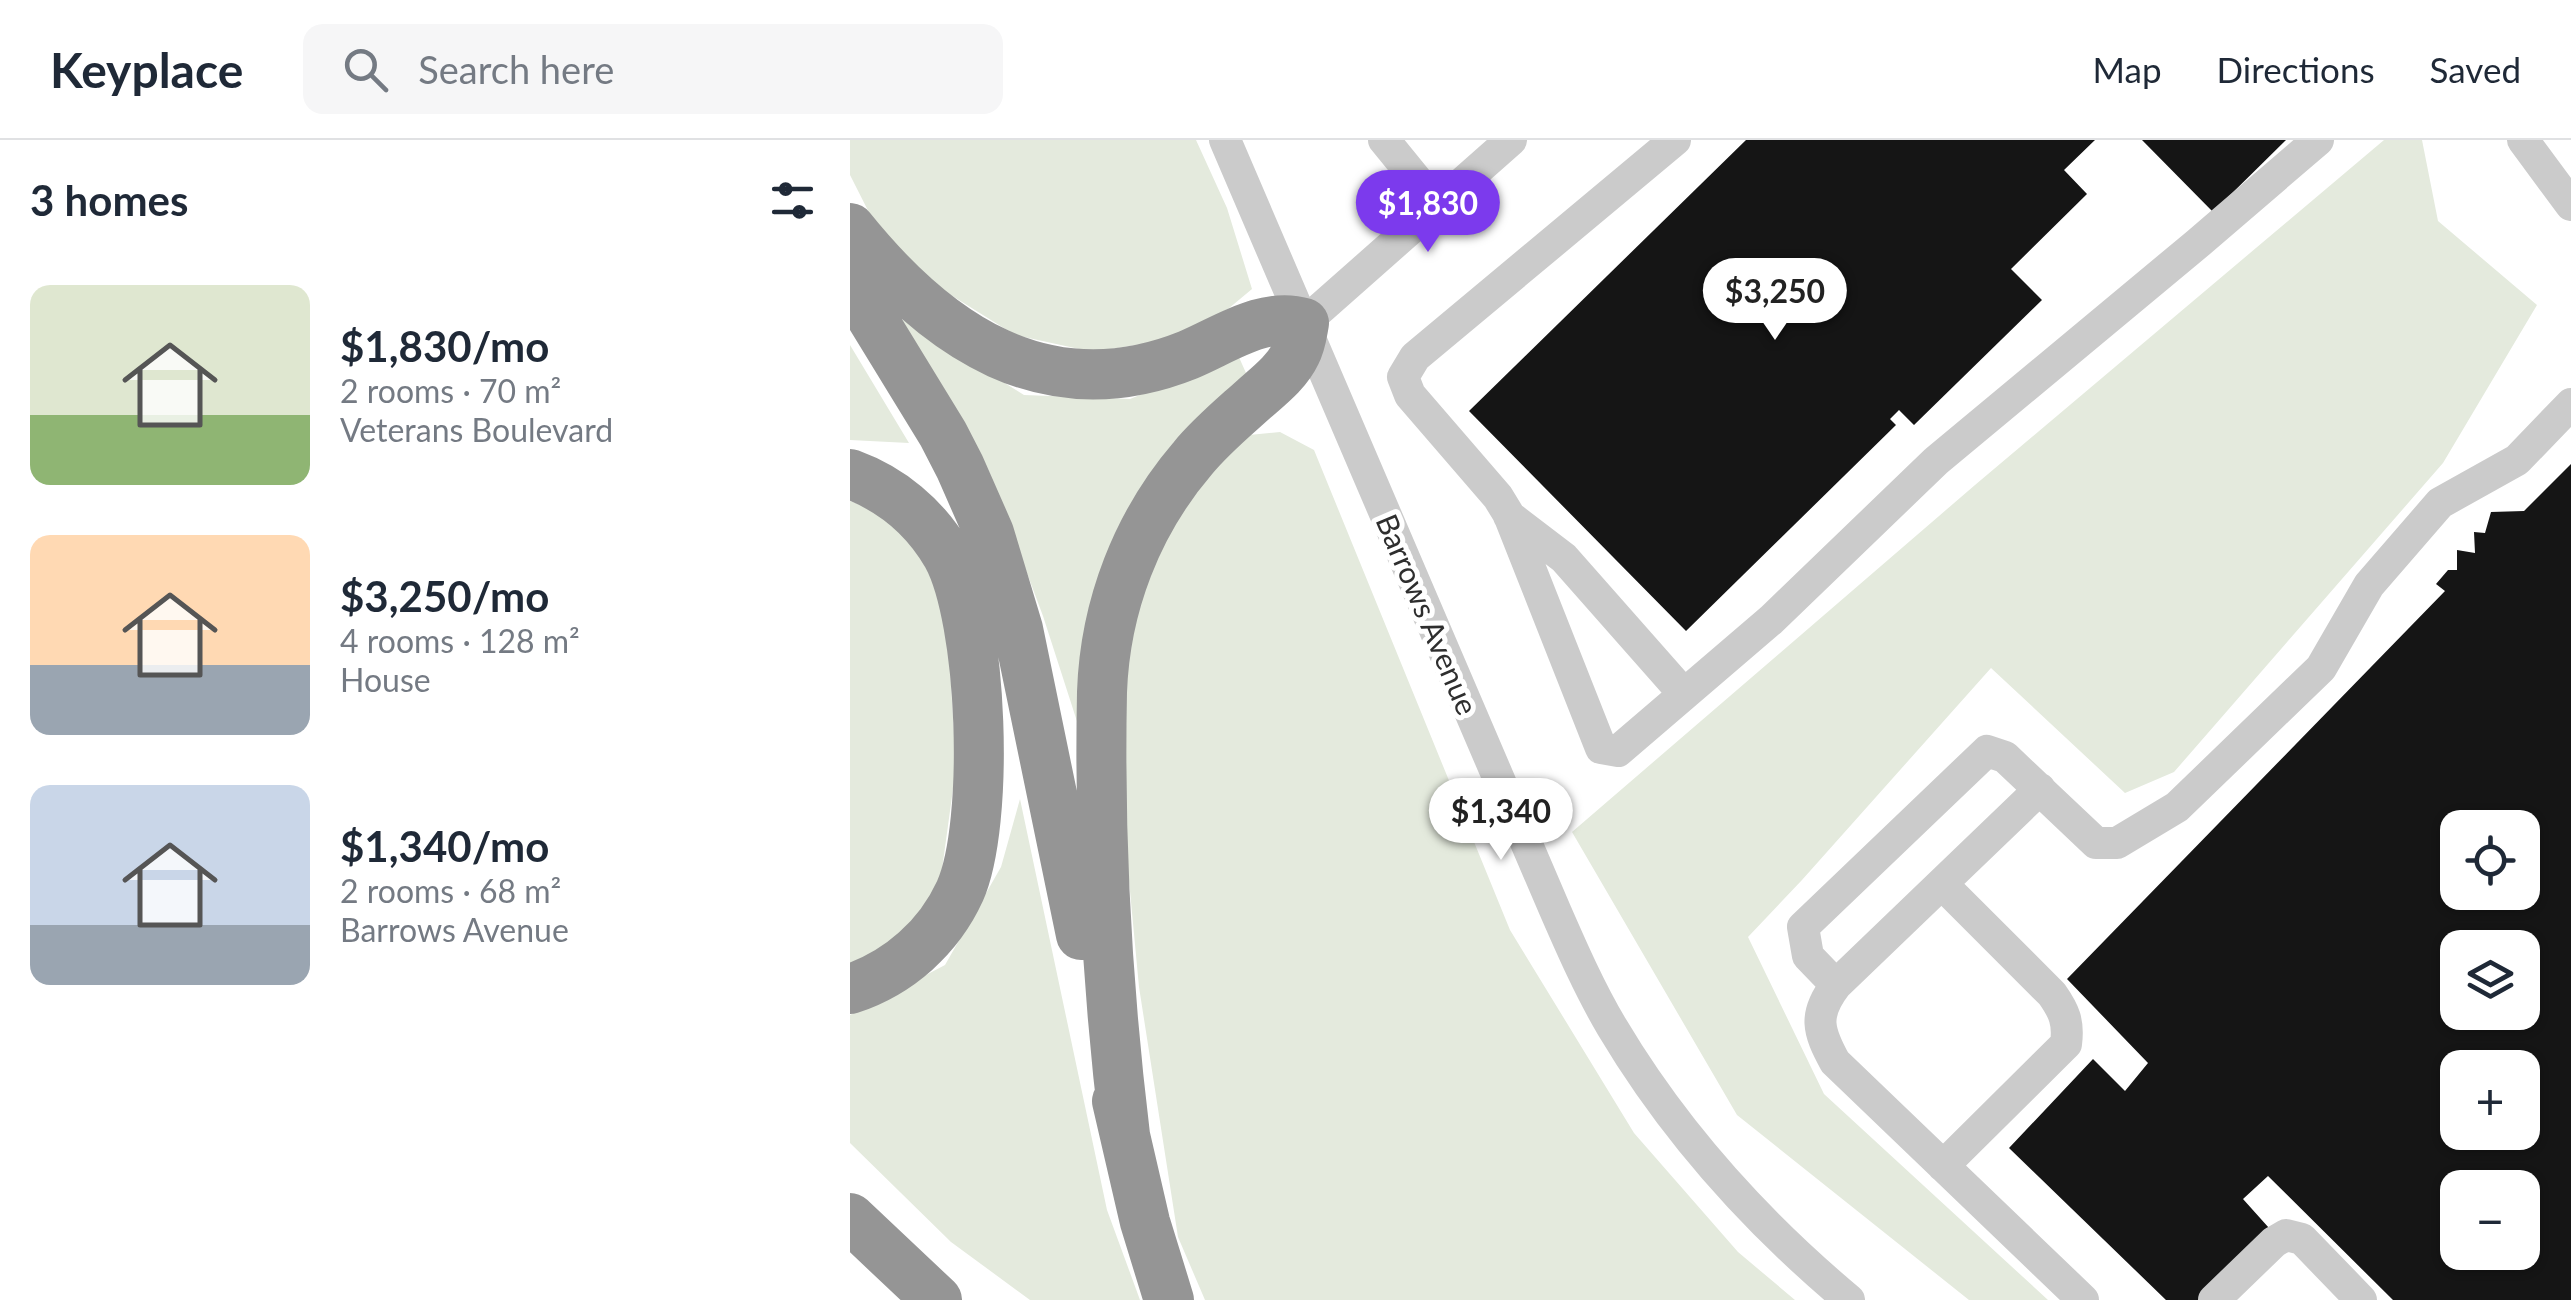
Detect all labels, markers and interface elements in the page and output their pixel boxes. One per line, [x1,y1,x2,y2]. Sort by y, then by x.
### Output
search box [303,24,1003,114]
text: Keyplace [50,41,243,98]
icon: search [338,42,393,97]
text: Search here [418,46,614,92]
text: Map [2093,48,2162,90]
text: Directions [2217,48,2375,90]
text: Saved [2430,48,2521,90]
pin: $1,830 [1347,170,1509,255]
icon: filters [765,173,820,228]
text: 3 homes [30,175,188,225]
text: $1,830 [1378,183,1478,222]
pin: $3,250 [1694,258,1856,343]
text: $3,250 [1725,271,1825,310]
text: $1,830/mo [340,321,549,371]
icon: home [110,325,230,445]
text: 2 rooms · 70 m² [340,371,561,410]
text: Veterans Boulevard [340,410,613,449]
street label: Barrows Avenue [1370,508,1486,720]
text: $3,250/mo [340,571,549,621]
icon: home [110,575,230,695]
text: 4 rooms · 128 m² [340,621,580,660]
text: House [340,660,431,699]
pin: $1,340 [1420,778,1582,863]
text: $1,340 [1451,791,1551,830]
map controls [2440,810,2540,1270]
button: locate [2440,810,2540,910]
text: $1,340/mo [340,821,549,871]
icon: home [110,825,230,945]
text: 2 rooms · 68 m² [340,871,561,910]
text: Barrows Avenue [340,910,569,949]
button: layers [2440,930,2540,1030]
button: + [2440,1050,2540,1150]
button: − [2440,1170,2540,1270]

